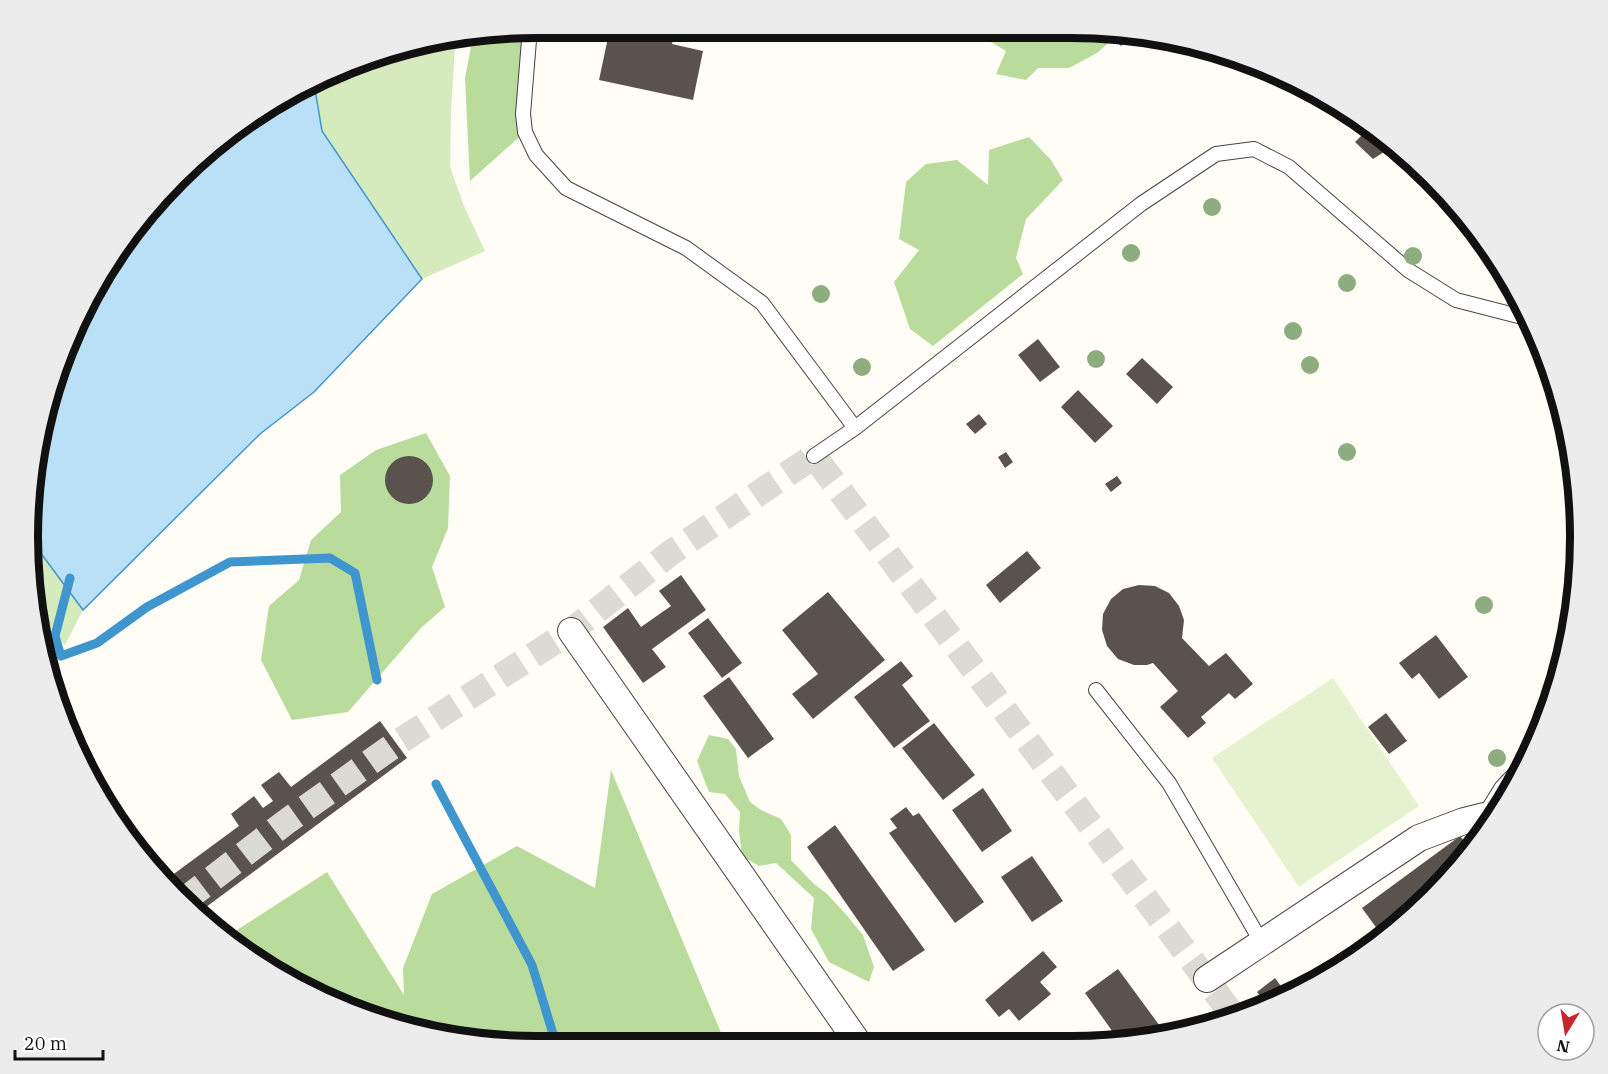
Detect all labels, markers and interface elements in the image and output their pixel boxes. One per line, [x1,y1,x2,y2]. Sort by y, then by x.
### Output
north arrow [1536,1002,1596,1062]
scale bar [15,1023,104,1061]
text: 20 m [24,1032,67,1055]
text: N [1555,1036,1571,1058]

